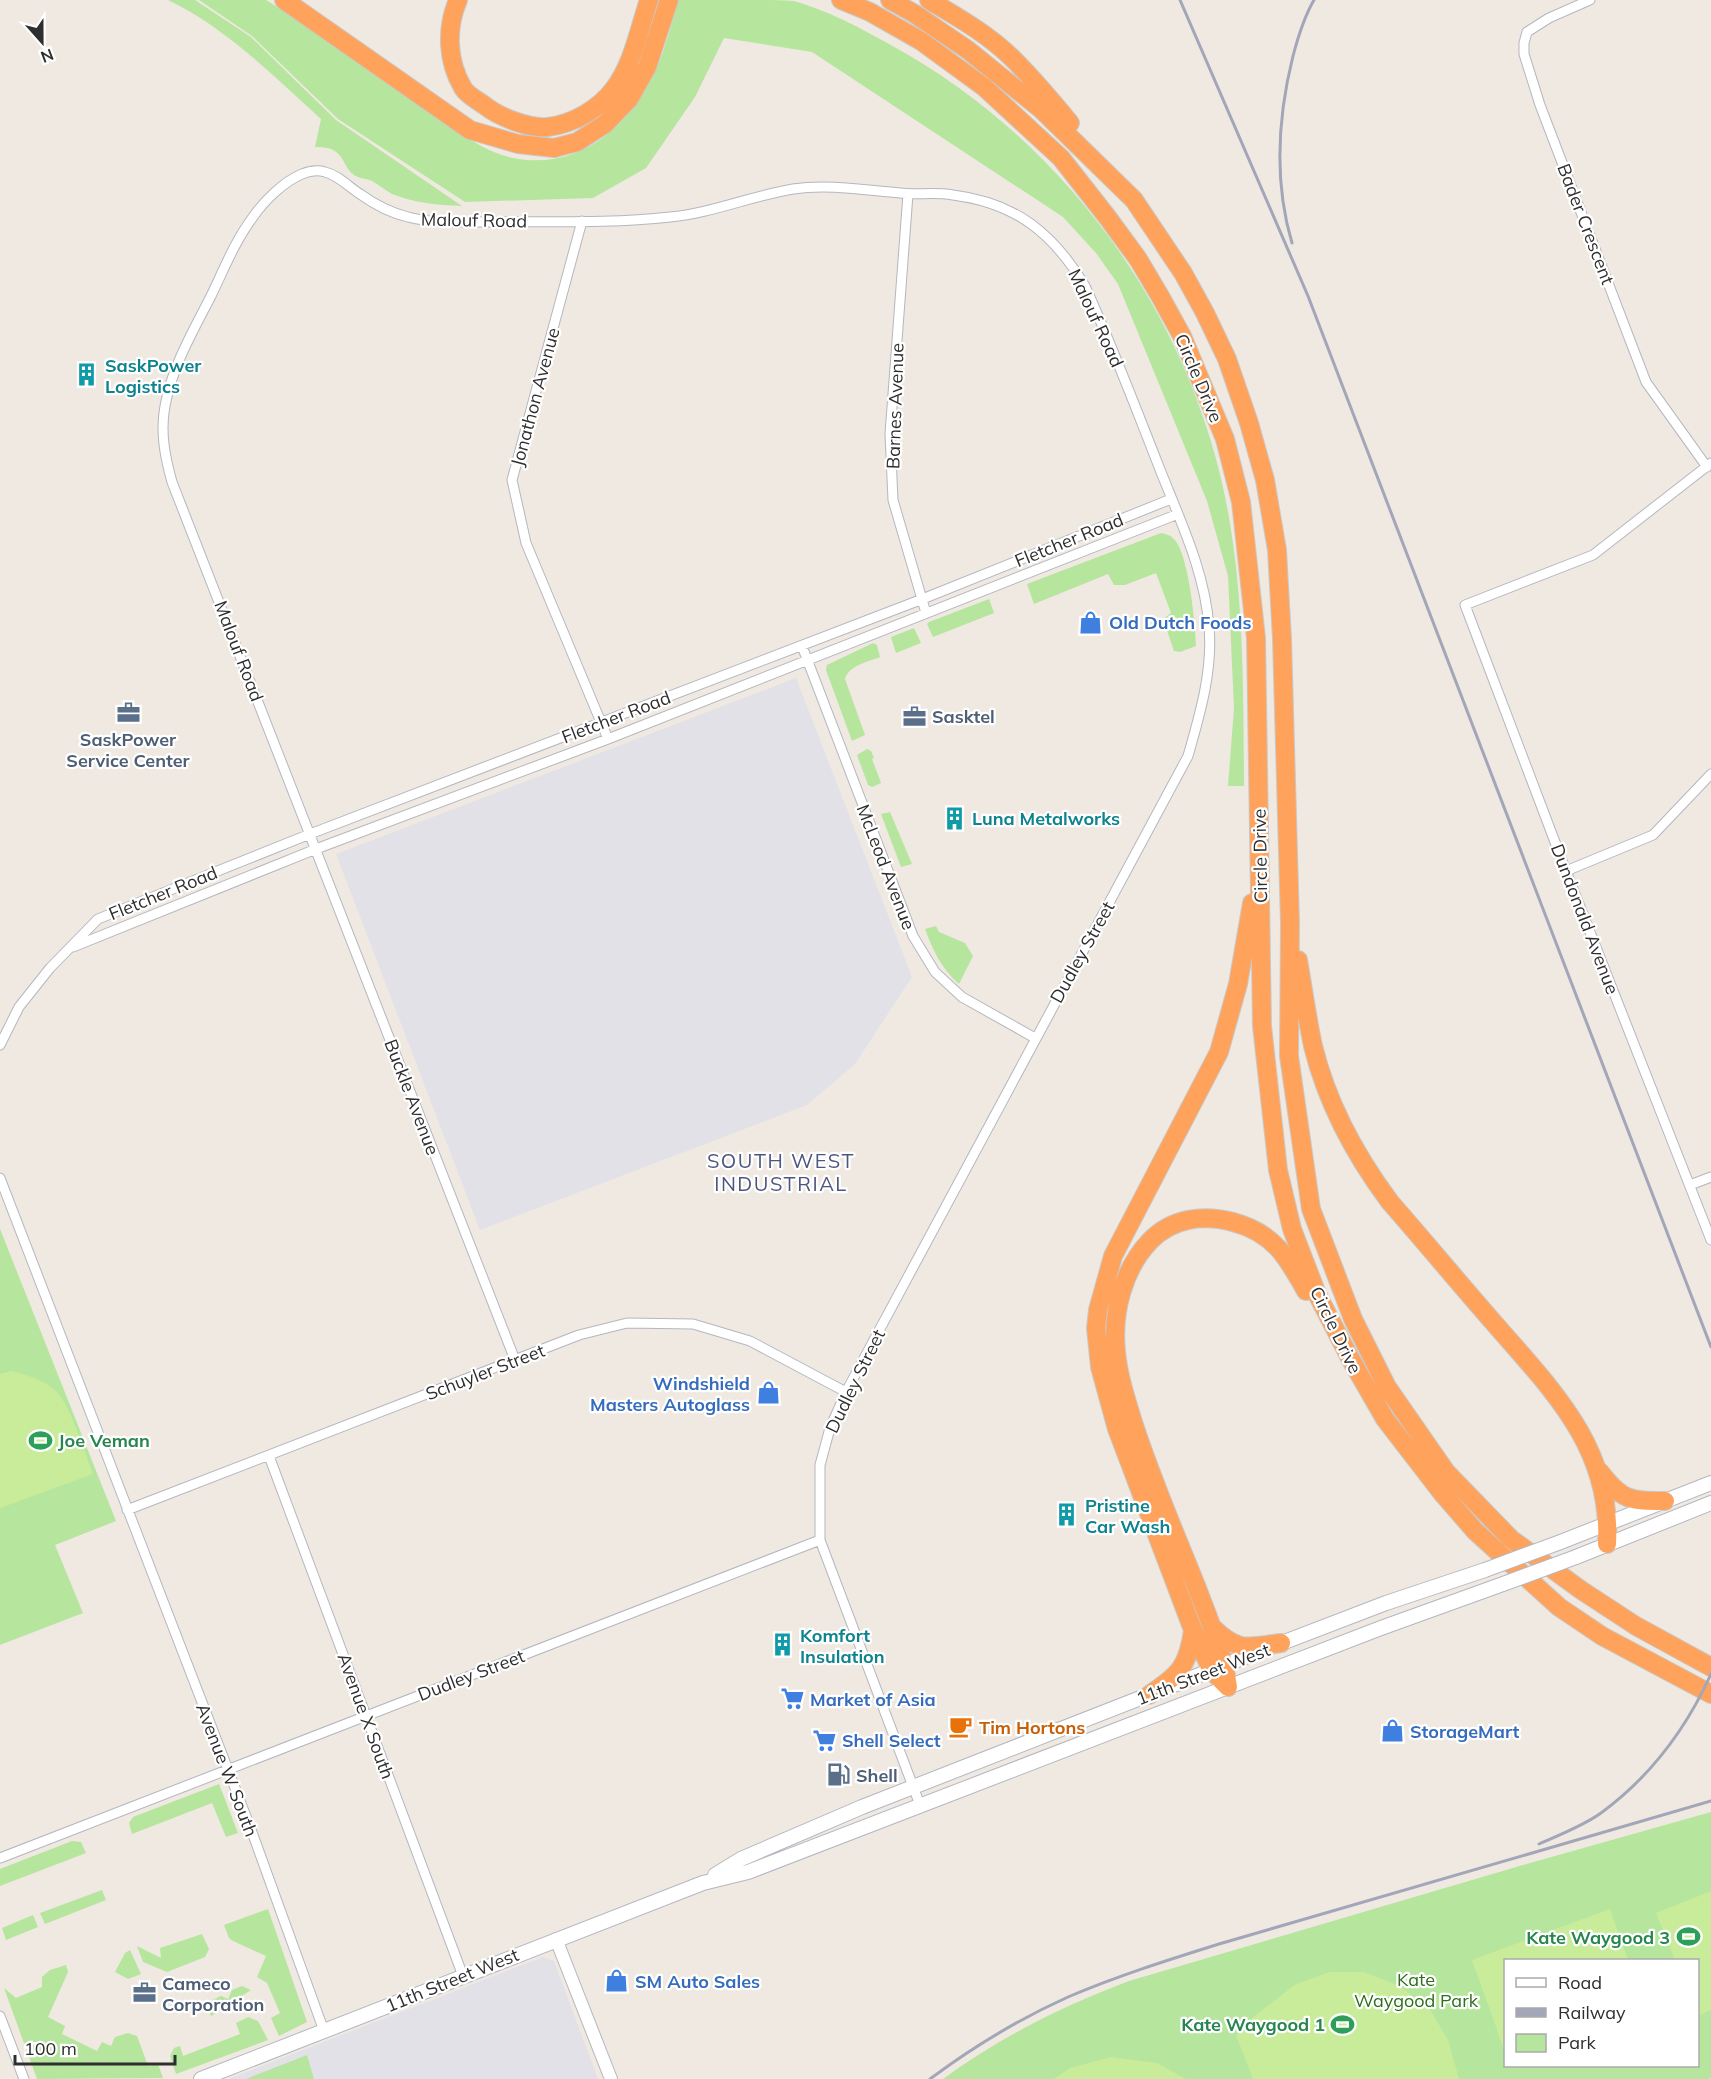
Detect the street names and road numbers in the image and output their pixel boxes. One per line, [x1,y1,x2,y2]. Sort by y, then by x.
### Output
street label: Bader Crescent [1552,160,1620,288]
street label: Malouf Road [421,208,527,232]
street label: Malouf Road [1063,265,1129,371]
street label: Jonathon Avenue [505,325,565,469]
street label: Circle Drive [1170,330,1228,426]
street label: Barnes Avenue [881,343,909,469]
street label: Fletcher Road [1011,508,1127,572]
street label: Malouf Road [209,597,269,705]
street label: Fletcher Road [558,686,674,748]
street label: McLeod Avenue [852,801,920,933]
street label: Circle Drive [1248,809,1272,903]
street label: Dundonald Avenue [1546,841,1624,997]
street label: Fletcher Road [105,861,221,925]
street label: Dudley Street [1045,897,1119,1007]
street label: Buckle Avenue [379,1036,445,1158]
street label: Circle Drive [1305,1283,1367,1377]
street label: Dudley Street [820,1325,890,1437]
street label: Schuyler Street [422,1339,548,1405]
street label: 11th Street West [1133,1638,1273,1710]
street label: Dudley Street [414,1644,528,1706]
street label: Avenue X South [333,1650,399,1782]
street label: Avenue W South [191,1700,263,1840]
street label: 11th Street West [382,1943,522,2017]

